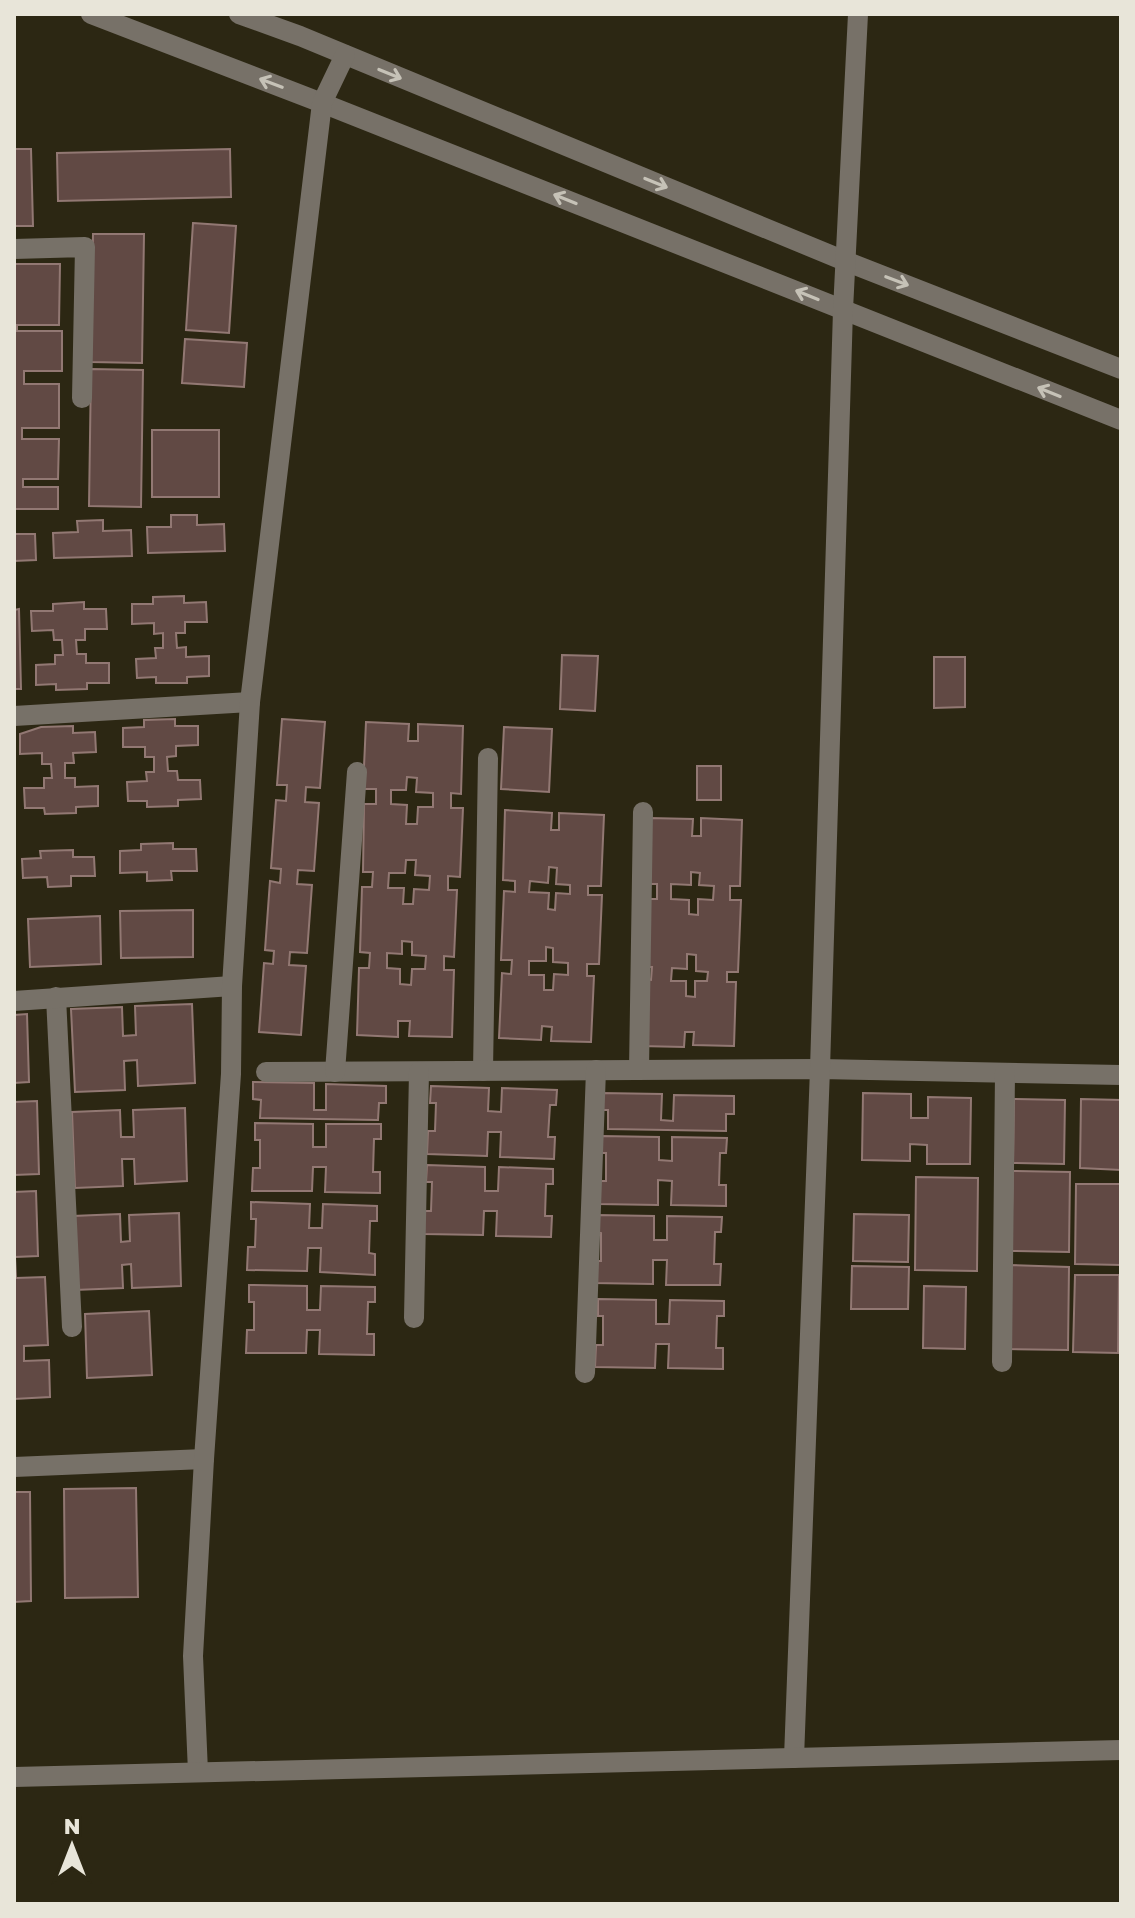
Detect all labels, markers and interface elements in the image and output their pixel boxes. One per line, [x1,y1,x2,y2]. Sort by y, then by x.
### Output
one-way arrow [377,67,402,82]
one-way arrow [259,75,284,89]
one-way arrow [643,177,668,191]
one-way arrow [553,191,578,206]
one-way arrow [884,275,909,289]
one-way arrow [795,287,820,302]
one-way arrow [1037,383,1062,398]
north arrow [32,1806,112,1886]
text: N [64,1812,80,1839]

